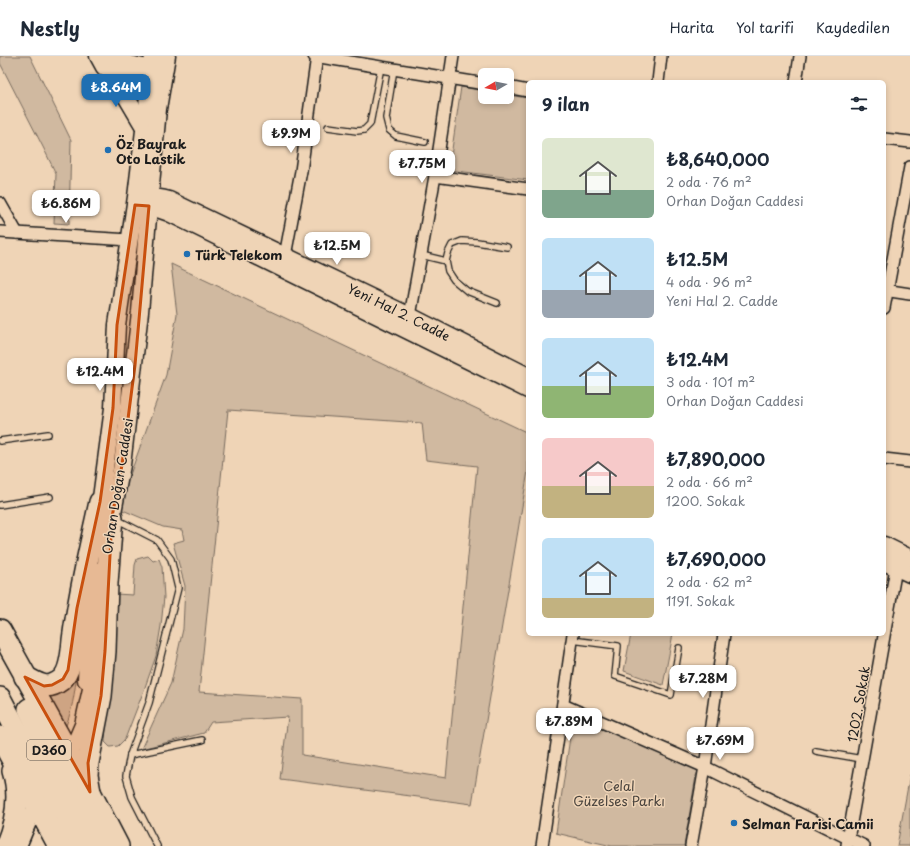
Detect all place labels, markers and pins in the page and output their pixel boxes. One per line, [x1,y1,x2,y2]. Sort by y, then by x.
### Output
pin: ₺8.64M [83,74,149,108]
pin: ₺9.9M [263,120,319,154]
place label: Öz Bayrak Oto Lastik [116,134,187,168]
marker: Öz Bayrak Oto Lastik [103,145,113,155]
pin: ₺7.75M [389,150,455,184]
pin: ₺6.86M [33,190,99,224]
pin: ₺12.5M [304,232,370,266]
place label: Türk Telekom [195,245,282,264]
marker: Türk Telekom [182,249,192,259]
pin: ₺12.4M [67,358,133,392]
pin: ₺7.28M [670,665,736,699]
pin: ₺7.89M [536,708,602,742]
pin: ₺7.69M [687,727,753,761]
place label: Selman Farisi Camii [742,814,874,833]
marker: Selman Farisi Camii [729,818,739,828]

